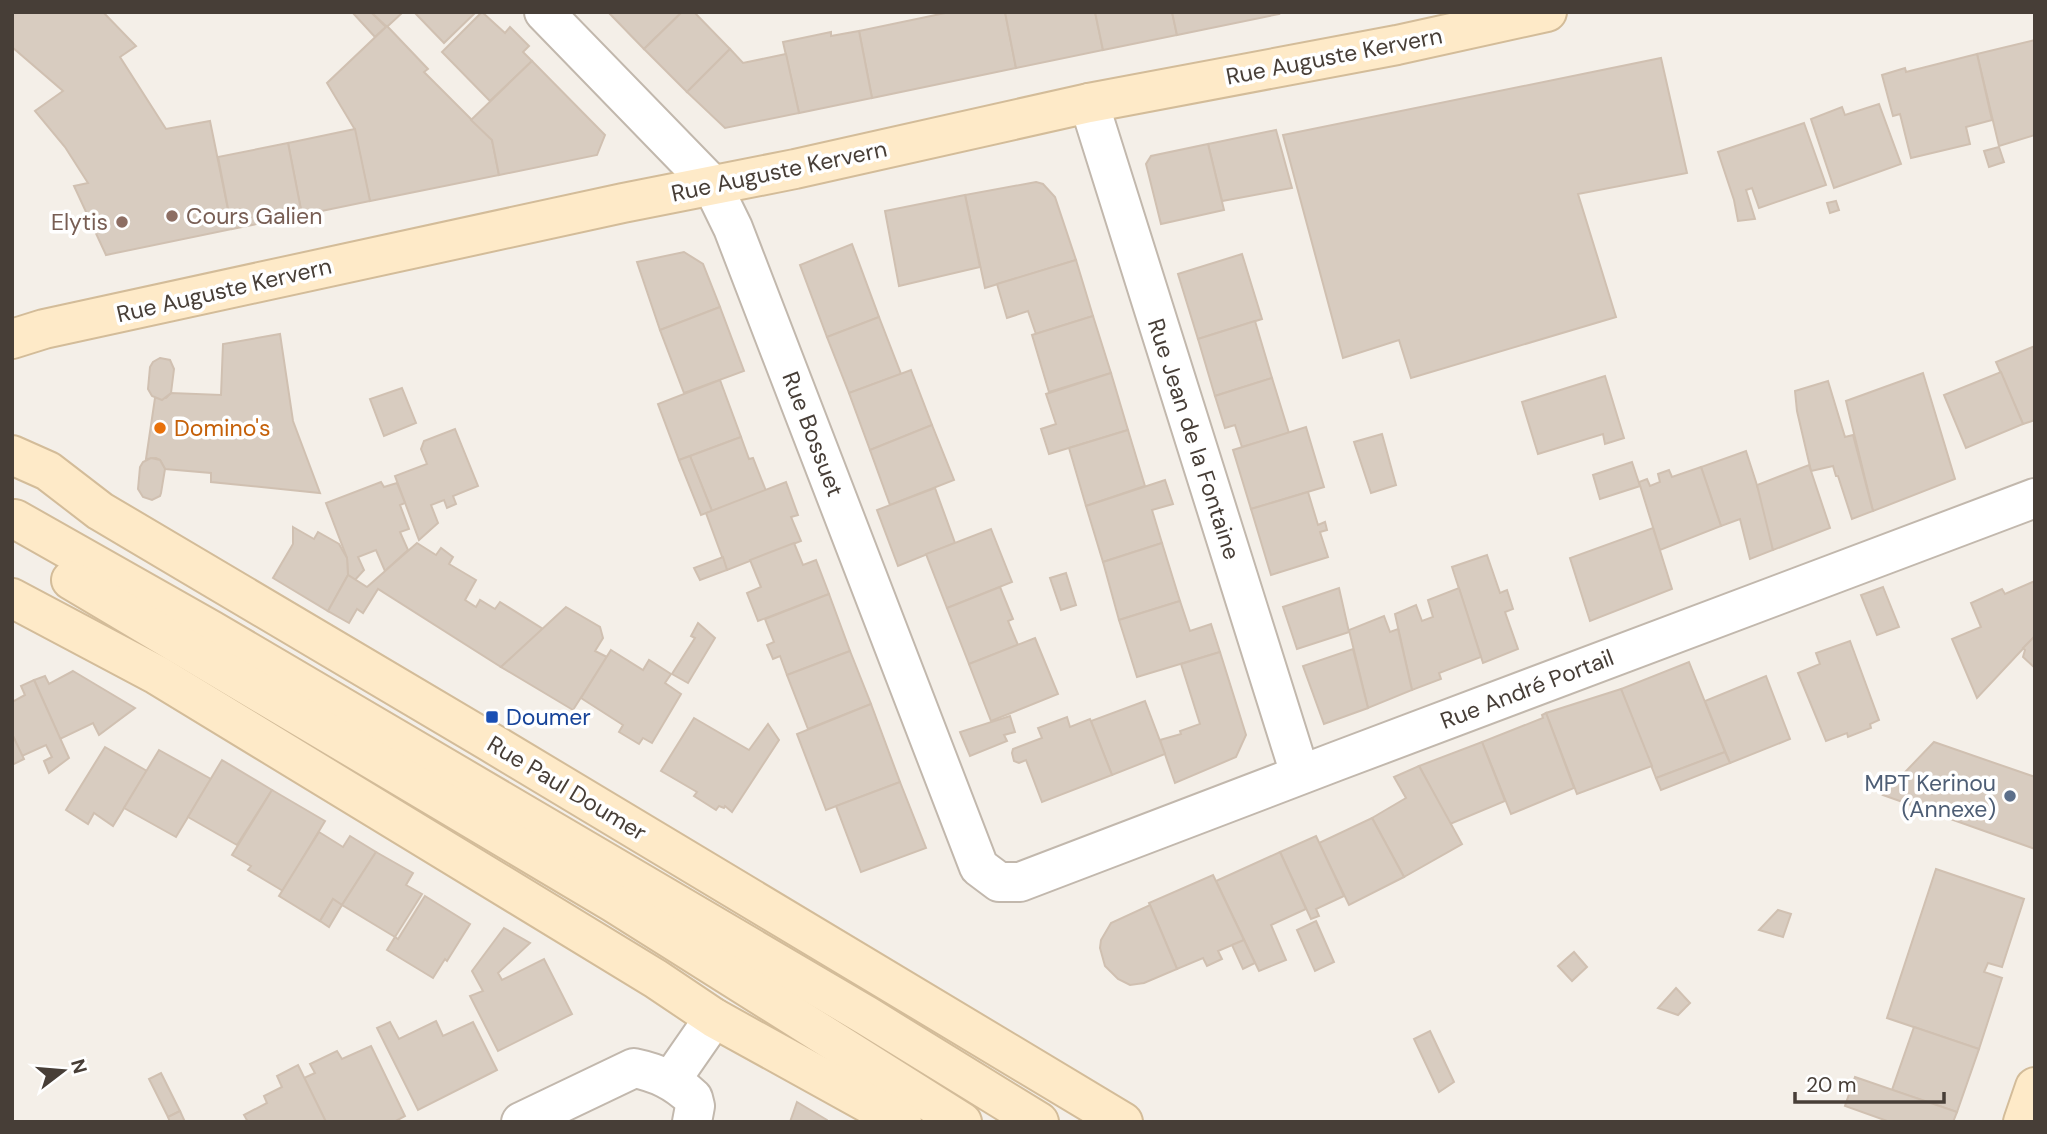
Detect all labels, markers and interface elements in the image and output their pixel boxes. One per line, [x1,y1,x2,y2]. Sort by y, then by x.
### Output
street label: Rue Auguste Kervern [1223,20,1445,92]
street label: Rue Auguste Kervern [668,133,890,209]
place label: Cours Galien [186,201,322,231]
place label: Elytis [51,207,108,237]
marker: Cours Galien [164,208,180,224]
marker: Elytis [114,214,130,230]
street label: Rue Auguste Kervern [114,251,334,329]
street label: Rue Jean de la Fontaine [1141,315,1247,563]
street label: Rue Bossuet [775,367,851,501]
place label: Domino's [174,413,271,443]
marker: Domino's [152,420,168,436]
street label: Rue André Portail [1436,642,1618,736]
place label: Doumer [506,702,591,732]
marker: Doumer [484,709,500,725]
street label: Rue Paul Doumer [482,729,652,847]
place label: MPT Kerinou (Annexe) [1865,768,1996,824]
marker: MPT Kerinou (Annexe) [2002,788,2018,804]
north arrow [28,1036,98,1106]
text: N [65,1056,93,1077]
scale bar [1795,1060,1944,1104]
text: 20 m [1806,1071,1857,1099]

